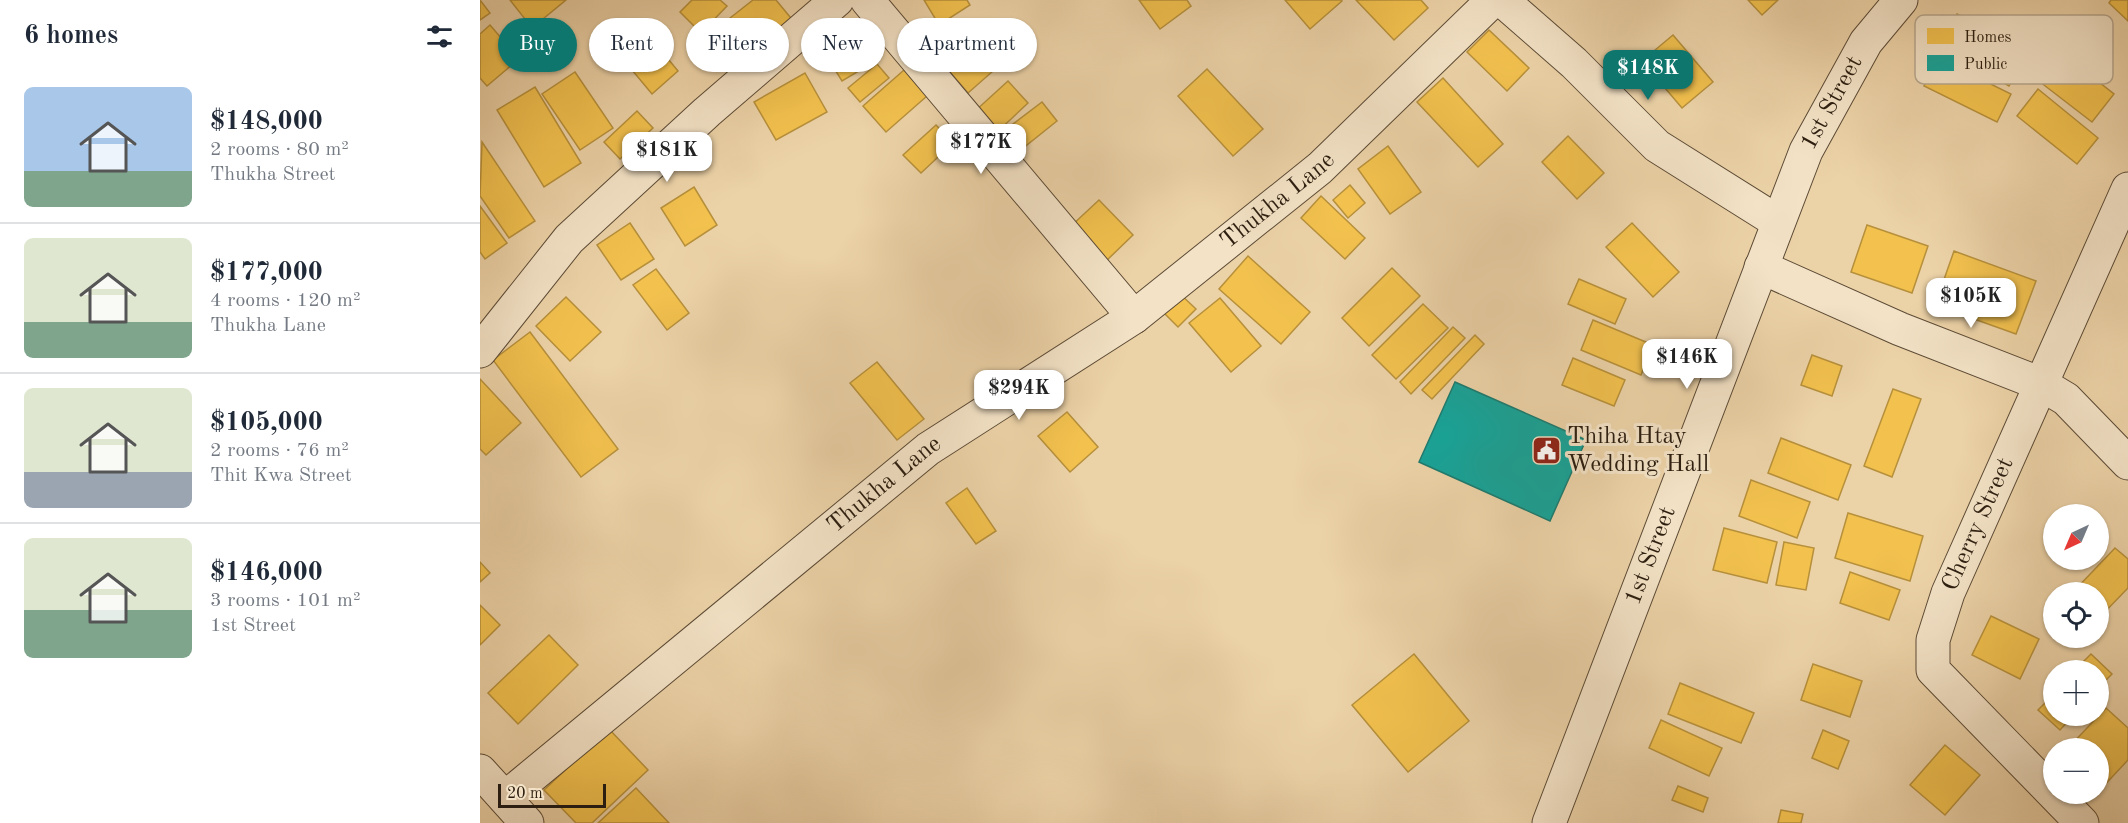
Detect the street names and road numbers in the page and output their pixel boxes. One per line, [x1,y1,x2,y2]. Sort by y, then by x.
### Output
street label: 1st Street [1797,52,1868,154]
street label: Thukha Lane [1217,148,1340,254]
street label: Thukha Lane [823,432,946,538]
street label: Cherry Street [1939,454,2019,595]
street label: 1st Street [1622,503,1681,608]

